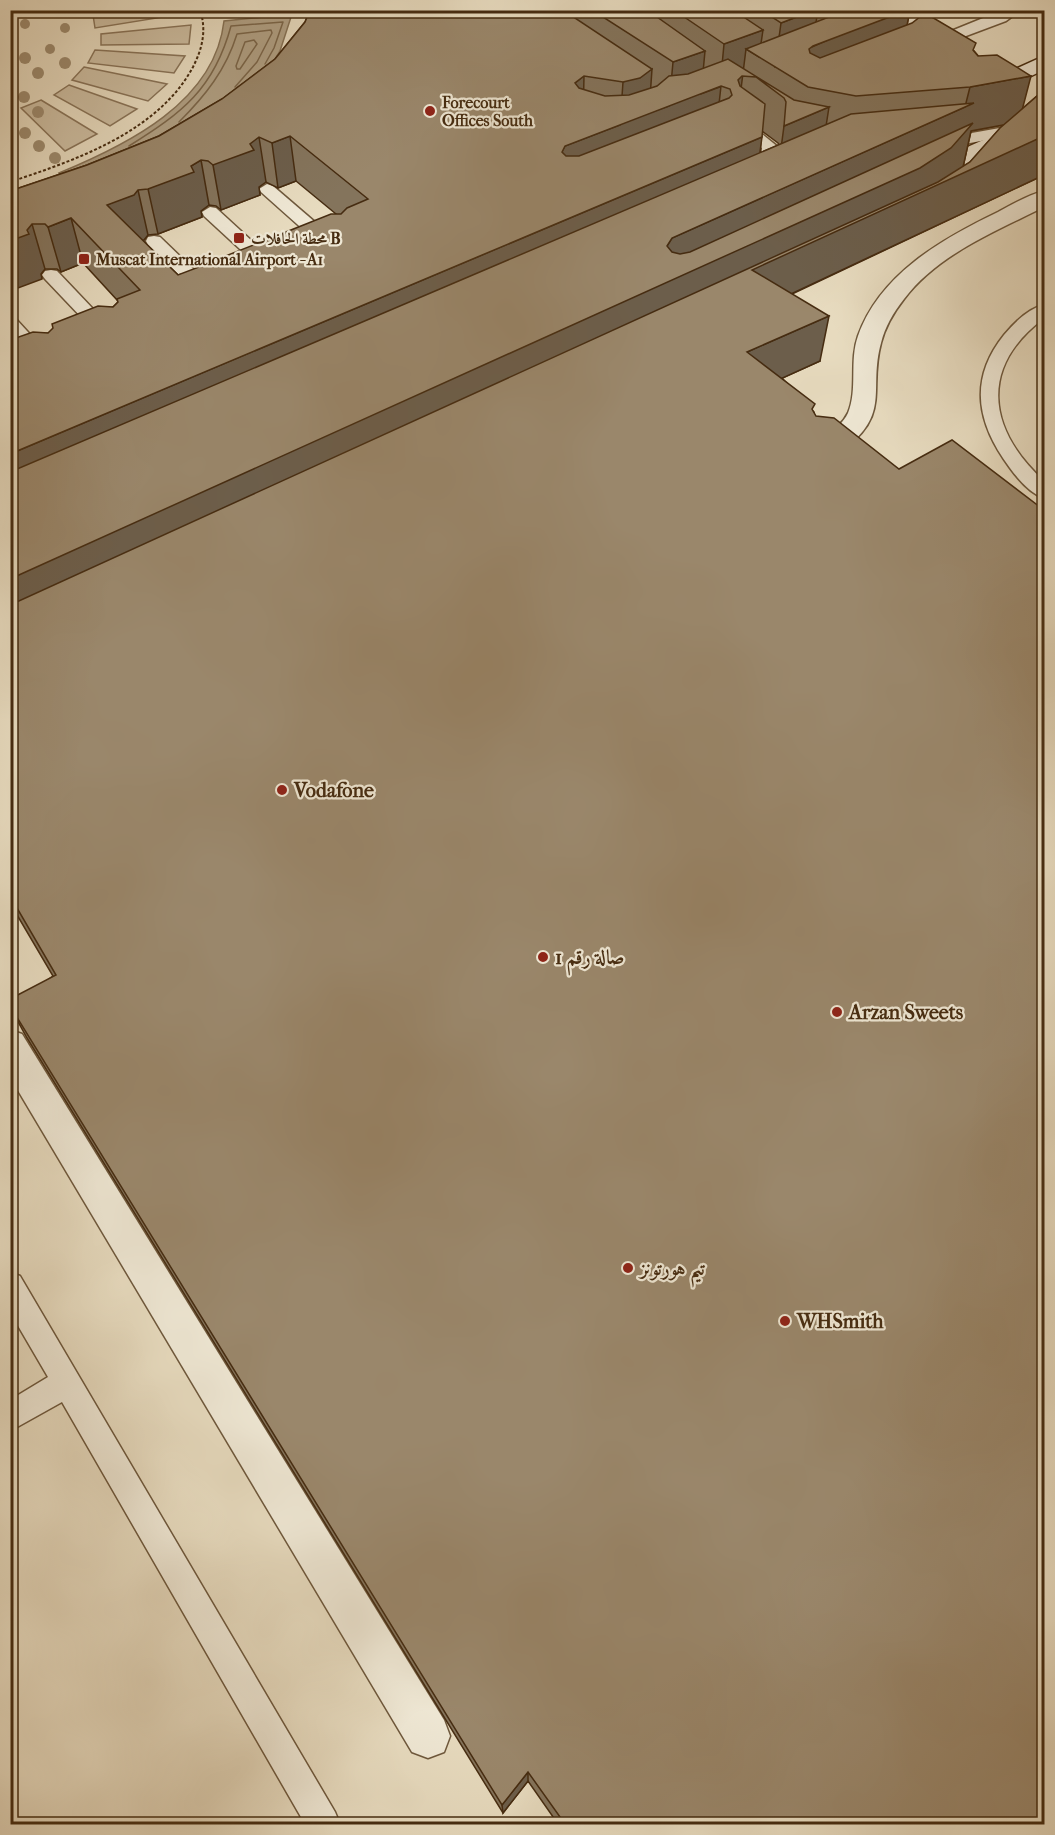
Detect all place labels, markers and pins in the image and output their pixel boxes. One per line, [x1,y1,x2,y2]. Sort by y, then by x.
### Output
place label: Forecourt Offices South [441,93,534,130]
marker: Forecourt Offices South [423,104,437,118]
place label: محطة الحافلات B [251,229,341,248]
marker: محطة الحافلات B [232,231,246,245]
place label: Muscat International Airport - A1 [95,250,323,270]
marker: Muscat International Airport - A1 [77,252,91,266]
place label: Vodafone [293,779,374,802]
marker: Vodafone [275,783,289,797]
place label: صالة رقم 1 [555,946,624,976]
marker: صالة رقم 1 [536,950,550,964]
place label: Arzan Sweets [847,1001,964,1024]
marker: Arzan Sweets [830,1005,844,1019]
place label: تيم هورتونز [638,1257,706,1288]
marker: تيم هورتونز [621,1261,635,1275]
place label: WHSmith [796,1310,884,1333]
marker: WHSmith [778,1314,792,1328]

